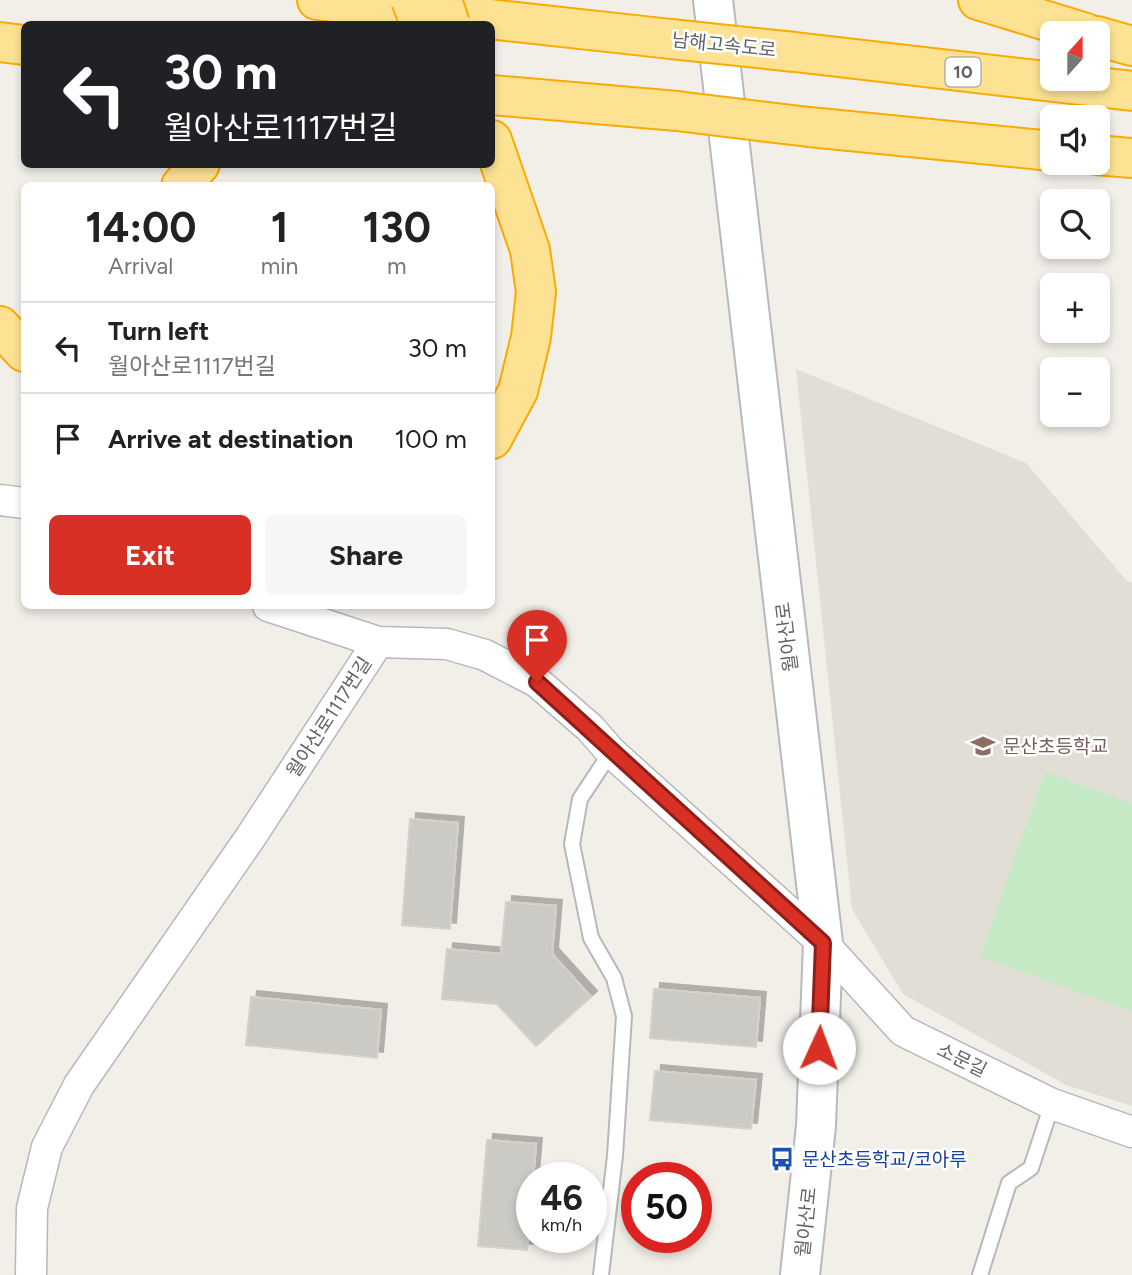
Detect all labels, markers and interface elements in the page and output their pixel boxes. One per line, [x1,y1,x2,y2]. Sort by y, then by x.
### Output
north arrow [1040,21,1110,91]
map controls [1040,21,1110,427]
street label: 남해고속도로 [671,28,777,62]
text: 30 m [164,42,277,101]
icon: left [49,49,140,140]
road number: 10 [946,58,981,86]
button: sound [1040,105,1110,175]
text: 월아산로1117번길 [164,109,397,147]
button: search [1040,189,1110,259]
text: 14:00 [85,202,197,253]
text: 1 [271,202,288,253]
text: 130 [363,202,431,253]
text: Arrival [108,252,173,280]
text: min [261,252,298,280]
text: m [387,252,407,280]
button: + [1040,273,1110,343]
text: Turn left [108,315,209,347]
icon: left [49,329,87,367]
text: 30 m [408,332,467,364]
text: 월아산로1117번길 [108,352,276,380]
button: − [1040,357,1110,427]
icon: arrive [49,420,87,458]
text: Arrive at destination [108,423,353,455]
text: 100 m [394,423,467,455]
button: Exit [49,515,251,595]
button: Share [265,515,467,595]
street label: 월아산로 [771,601,803,673]
pin [507,610,567,682]
icon: arrive [518,621,556,659]
street label: 월아산로1117번길 [282,653,376,781]
school or university icon: 문산초등학교 [969,732,997,760]
place label: 문산초등학교 [1003,735,1108,758]
position arrow [782,1011,856,1085]
street label: 소문길 [933,1038,991,1082]
bus stop icon: 문산초등학교/코아루 [768,1145,796,1173]
place label: 문산초등학교/코아루 [802,1148,967,1171]
speed limit sign: 50 [621,1162,712,1253]
text: 46 [540,1177,583,1219]
street label: 월아산로 [791,1186,821,1258]
text: km/h [541,1214,582,1236]

